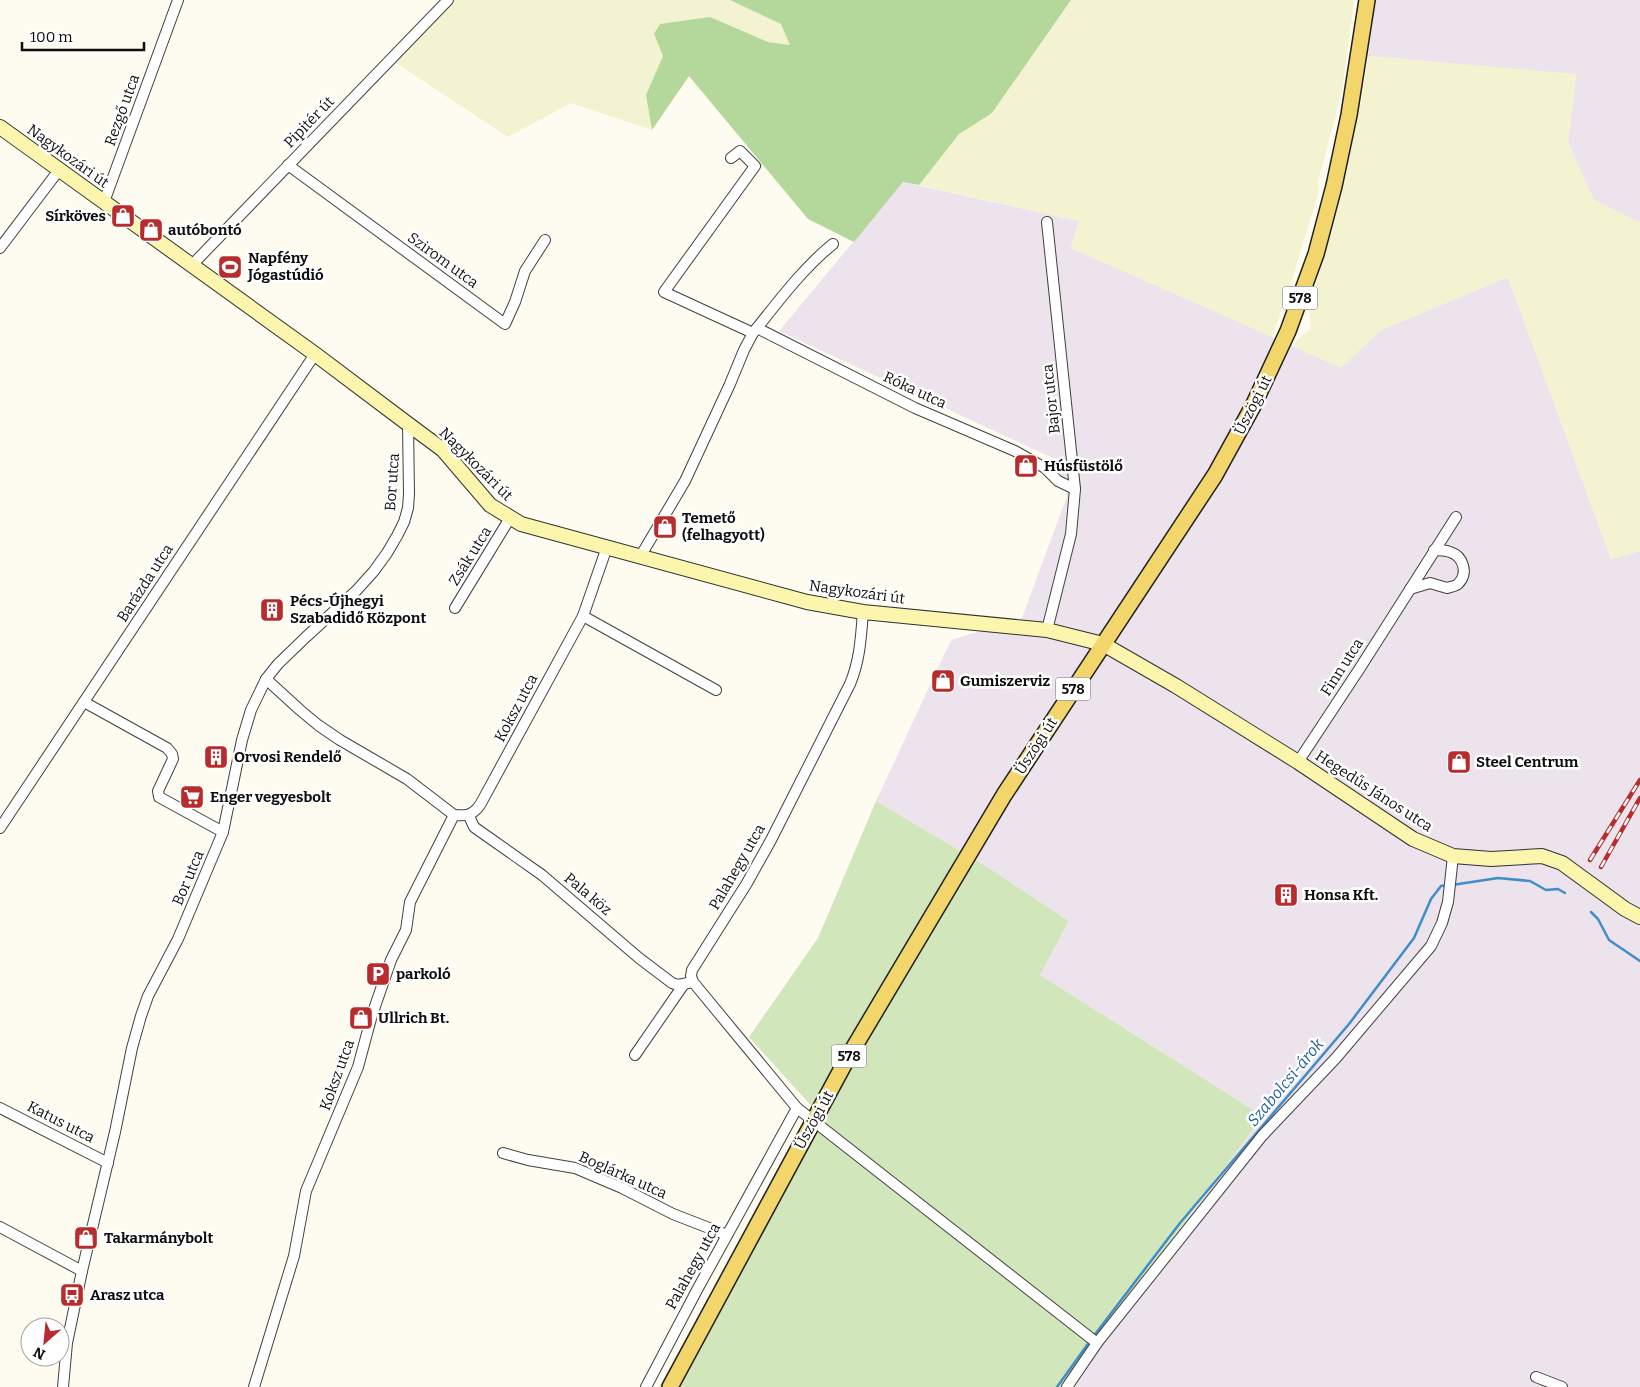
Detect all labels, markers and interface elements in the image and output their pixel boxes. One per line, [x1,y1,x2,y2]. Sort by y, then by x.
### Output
scale bar [22,20,145,52]
text: 100 m [30,28,73,46]
street label: Rezgő utca [101,72,143,148]
street label: Pipitér út [280,92,338,151]
street label: Nagykozári út [24,120,113,192]
shop icon: Sírköves [110,203,136,229]
place label: Sírköves [45,207,106,225]
shop icon: autóbontó [138,217,164,243]
place label: autóbontó [168,221,242,239]
street label: Szirom utca [404,228,482,292]
place label: Napfény Jógastúdió [247,249,324,284]
sports icon: Napfény Jógastúdió [217,254,243,280]
road number: 578 [1282,286,1318,310]
street label: Bajor utca [1038,363,1064,435]
street label: Róka utca [881,368,949,412]
street label: Üszögi út [1230,372,1276,438]
street label: Nagykozári út [436,424,517,505]
street label: Bor utca [381,452,403,512]
shop icon: Húsfüstölő [1013,453,1039,479]
place label: Húsfüstölő [1044,457,1123,475]
place label: Temető (felhagyott) [682,509,765,544]
shop icon: Temető (felhagyott) [652,514,678,540]
street label: Zsák utca [445,523,495,589]
street label: Barázda utca [113,541,177,625]
street label: Nagykozári út [808,576,907,608]
place label: Pécs-Újhegyi Szabadidő Központ [290,592,426,627]
building icon: Pécs-Újhegyi Szabadidő Központ [259,597,285,623]
street label: Finn utca [1317,635,1367,699]
shop icon: Gumiszerviz [930,668,956,694]
street label: Koksz utca [491,671,541,745]
place label: Gumiszerviz [960,672,1051,690]
road number: 578 [1056,678,1090,701]
street label: Üszögi út [1011,714,1061,778]
building icon: Orvosi Rendelő [203,744,229,770]
street label: Hegedűs János utca [1312,746,1436,836]
place label: Orvosi Rendelő [234,748,342,766]
shop icon: Steel Centrum [1446,749,1472,775]
place label: Steel Centrum [1476,753,1579,771]
supermarket icon: Enger vegyesbolt [179,784,205,810]
place label: Enger vegyesbolt [210,788,332,806]
street label: Palahegy utca [705,821,769,913]
street label: Bor utca [168,848,208,908]
street label: Pala köz [561,869,615,919]
building icon: Honsa Kft. [1273,882,1299,908]
place label: Honsa Kft. [1304,886,1378,904]
parking icon: parkoló [365,961,391,987]
place label: parkoló [396,965,451,983]
shop icon: Ullrich Bt. [348,1005,374,1031]
place label: Ullrich Bt. [378,1009,449,1027]
water label: Szabolcsi-árok [1243,1035,1328,1130]
street label: Koksz utca [316,1037,358,1113]
road number: 578 [832,1044,866,1068]
street label: Üszögi út [791,1087,838,1152]
street label: Katus utca [24,1097,98,1147]
street label: Boglárka utca [576,1148,670,1202]
street label: Palahegy utca [662,1220,724,1312]
shop icon: Takarmánybolt [73,1225,99,1251]
place label: Takarmánybolt [104,1229,213,1247]
bus stop icon: Arasz utca [59,1282,85,1308]
place label: Arasz utca [90,1286,165,1304]
north arrow [20,1317,70,1367]
text: N [30,1343,48,1363]

